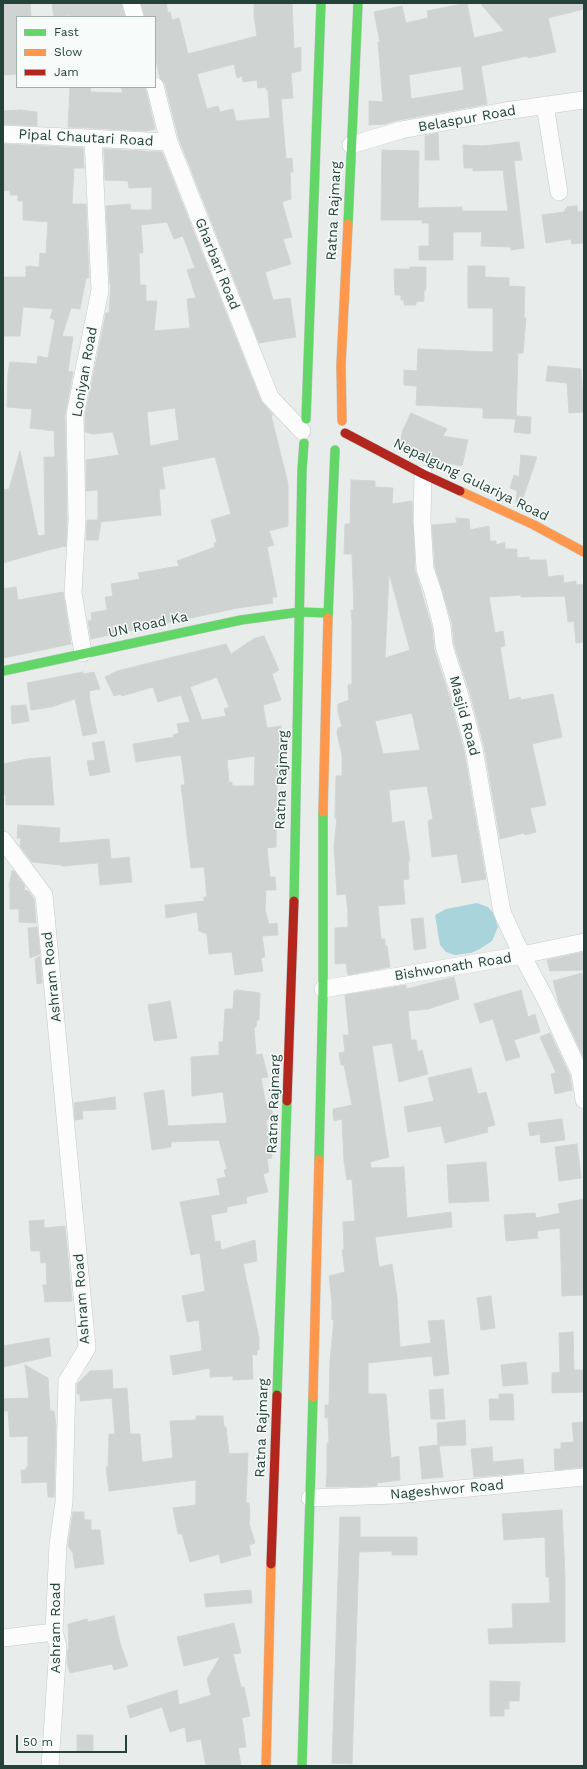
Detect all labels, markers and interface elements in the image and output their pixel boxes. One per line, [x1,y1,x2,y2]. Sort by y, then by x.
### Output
legend [16,16,156,88]
text: Fast [54,25,79,39]
text: Slow [54,45,82,59]
text: Jam [54,65,79,79]
street label: Belaspur Road [417,102,517,136]
street label: Pipal Chautari Road [18,126,154,150]
street label: Ratna Rajmarg [323,161,345,261]
street label: Gharbari Road [191,216,243,312]
street label: Loniyan Road [69,325,101,419]
street label: Nepalgung Gulariya Road [391,435,551,525]
street label: UN Road Ka [107,608,189,642]
street label: Masjid Road [445,674,483,758]
street label: Ratna Rajmarg [272,730,292,830]
street label: Ashram Road [39,931,65,1023]
street label: Bishwonath Road [393,949,513,985]
street label: Ratna Rajmarg [264,1054,284,1154]
street label: Ashram Road [70,1253,94,1345]
street label: Ratna Rajmarg [252,1378,272,1478]
street label: Nageshwor Road [389,1477,505,1503]
street label: Ashram Road [48,1583,64,1673]
scale bar [18,1727,129,1753]
text: 50 m [23,1735,53,1749]

